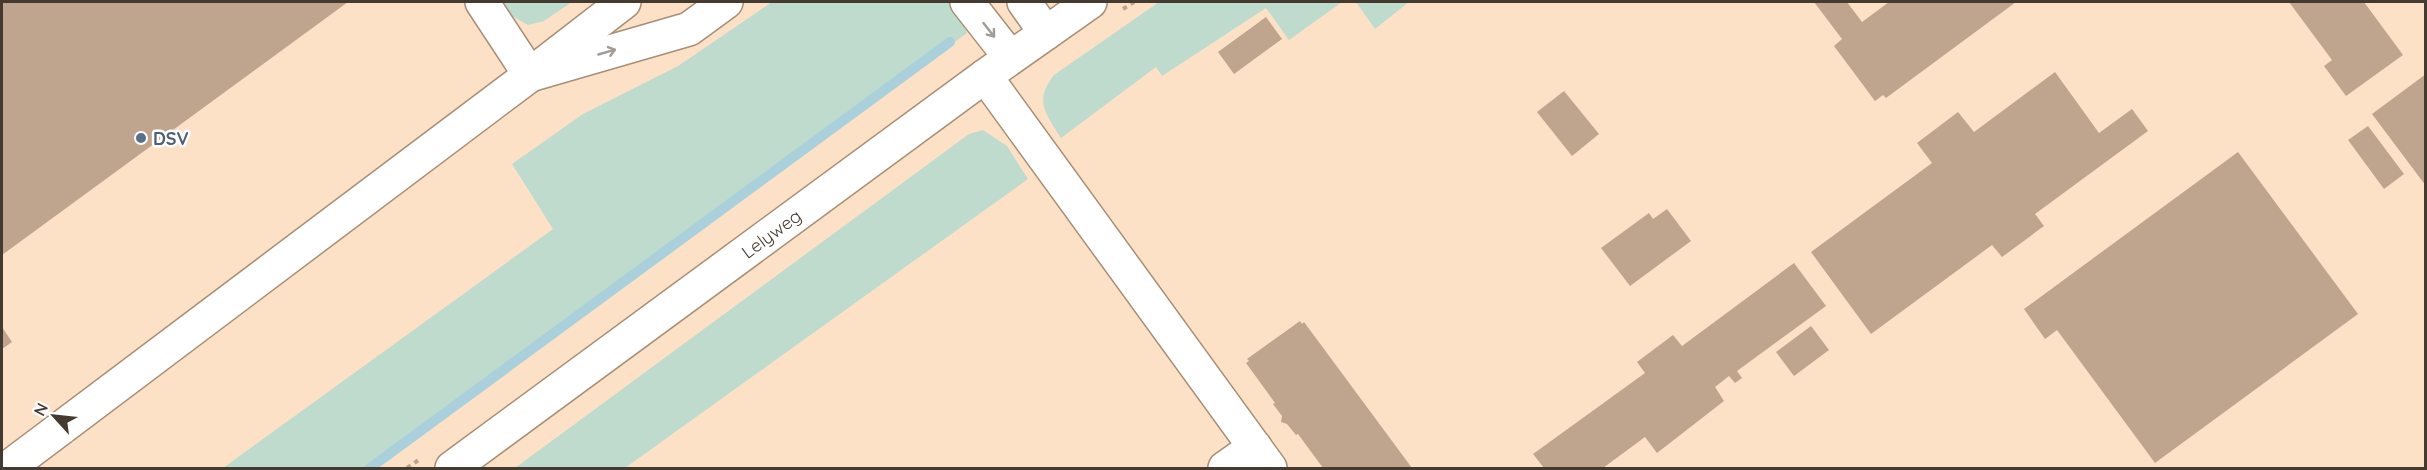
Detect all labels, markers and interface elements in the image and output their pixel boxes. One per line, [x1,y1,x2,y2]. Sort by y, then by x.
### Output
one-way arrow [982,21,995,37]
one-way arrow [597,46,616,58]
place label: DSV [153,127,189,150]
marker: DSV [134,131,148,145]
street label: Lelyweg [737,204,806,263]
north arrow [24,386,84,446]
text: N [29,399,52,419]

